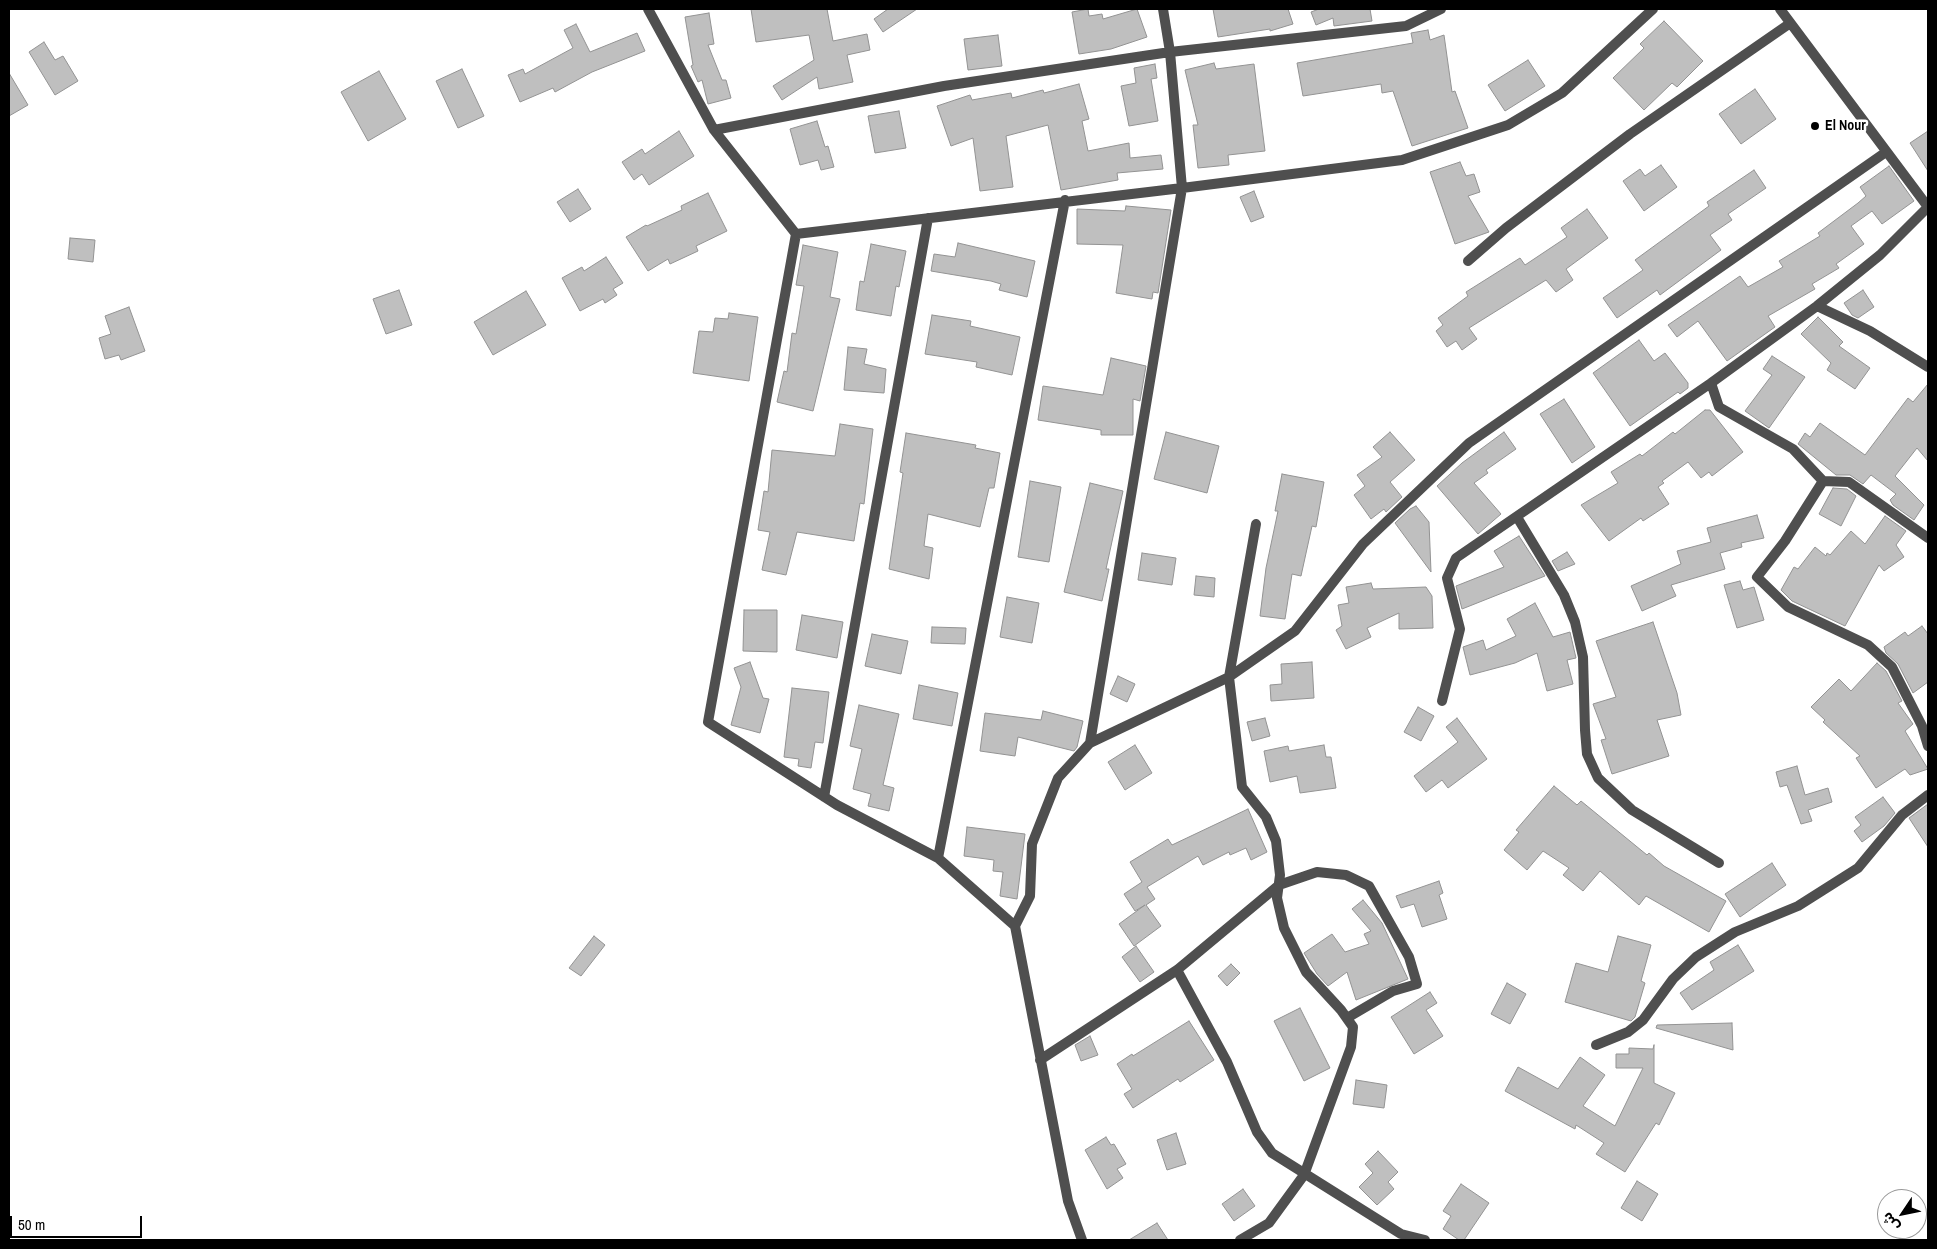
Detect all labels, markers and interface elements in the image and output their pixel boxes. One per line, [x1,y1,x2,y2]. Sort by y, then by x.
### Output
place label: El Nour [1825,118,1866,134]
marker: El Nour [1809,120,1821,132]
north arrow [1877,1189,1927,1239]
scale bar [12,1206,145,1238]
text: ش [1878,1209,1903,1235]
text: 50 m [18,1214,45,1235]

